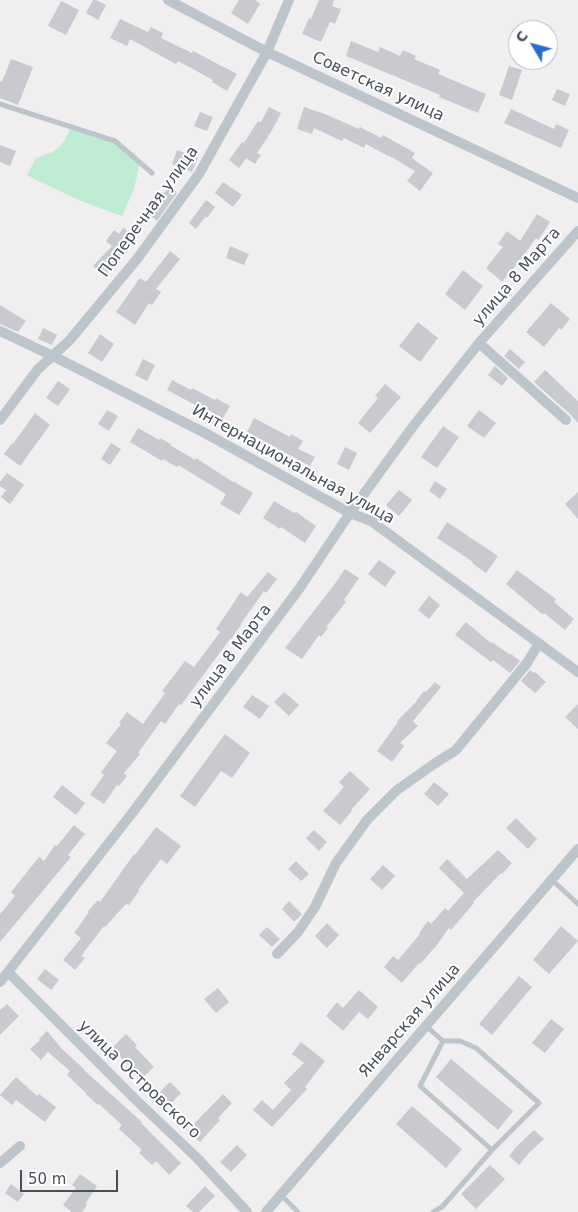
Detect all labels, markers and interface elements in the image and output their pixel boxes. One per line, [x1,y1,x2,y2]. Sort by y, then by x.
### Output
north arrow [508,20,558,70]
text: С [512,28,531,45]
street label: Советская улица [309,48,447,126]
street label: Поперечная улица [95,143,203,281]
street label: улица 8 Марта [469,224,565,330]
street label: Интернациональная улица [188,401,398,529]
street label: улица 8 Марта [186,601,276,711]
street label: Январская улица [355,960,465,1082]
street label: улица Островского [74,1017,204,1143]
scale bar [22,1160,120,1192]
text: 50 m [28,1170,66,1188]

